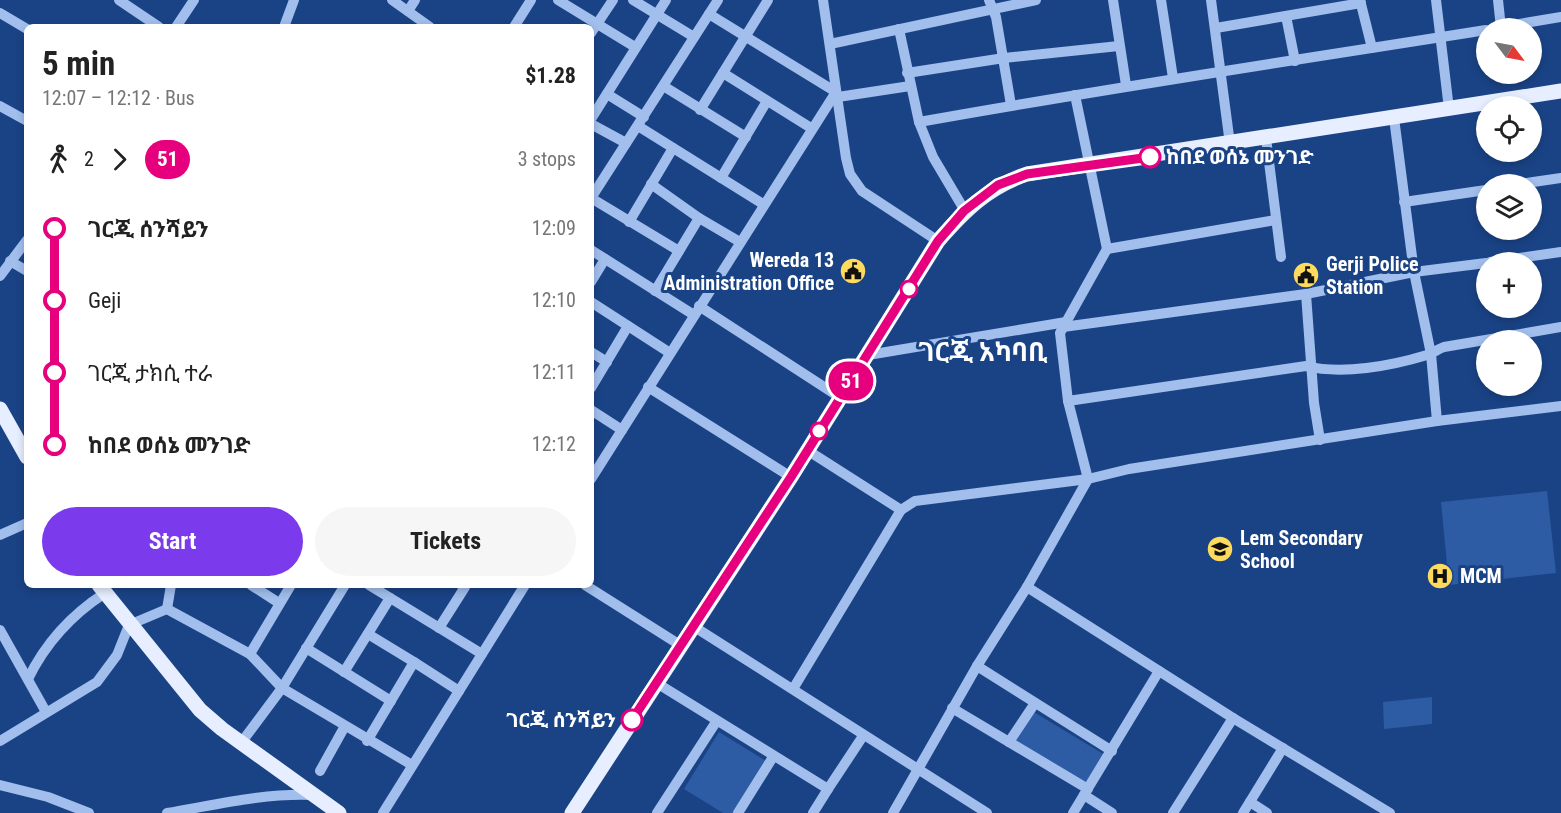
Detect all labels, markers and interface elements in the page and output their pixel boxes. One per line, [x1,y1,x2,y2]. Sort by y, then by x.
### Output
north arrow [1476,18,1542,84]
map controls [1476,18,1542,396]
text: 5 min [42,44,115,83]
text: $1.28 [525,63,576,88]
text: 12:07 – 12:12 · Bus [42,86,195,110]
button: locate [1476,96,1542,162]
icon: walk [42,143,75,176]
icon: forward [103,143,136,176]
place label: ከበደ ወሰኔ መንገድ [1166,145,1314,169]
marker: ከበደ ወሰኔ መንገድ [1139,146,1161,168]
text: 2 [84,147,94,171]
text: 51 [157,147,178,171]
text: 3 stops [518,147,576,171]
button: layers [1476,174,1542,240]
text: 12:09 [532,216,576,240]
text: ገርጂ ሰንሻይን [88,217,209,242]
place label: Wereda 13 Administration Office [664,248,834,295]
place label: Gerji Police Station [1326,252,1419,299]
button: + [1476,252,1542,318]
public building icon: Wereda 13 Administration Office [838,256,868,286]
public building icon: Gerji Police Station [1291,260,1321,290]
unlabelled marker [900,280,918,298]
text: Geji [88,288,121,313]
text: 12:10 [532,288,576,312]
button: − [1476,330,1542,396]
district label: ገርጂ አካባቢ [919,337,1048,367]
text: 12:11 [532,360,576,384]
text: ገርጂ ታክሲ ተራ [88,361,212,386]
line badge: 51 [824,362,878,400]
text: 51 [840,369,862,393]
unlabelled marker [810,422,828,440]
text: 12:12 [532,432,576,456]
text: ከበደ ወሰኔ መንገድ [88,433,251,458]
button: Start [42,507,303,576]
button: Tickets [315,507,576,576]
place label: Lem Secondary School [1240,526,1363,573]
school or university icon: Lem Secondary School [1205,534,1235,564]
hospital icon: MCM [1425,561,1455,591]
place label: MCM [1460,564,1502,588]
place label: ገርጂ ሰንሻይን [506,708,616,732]
marker: ገርጂ ሰንሻይን [621,709,643,731]

